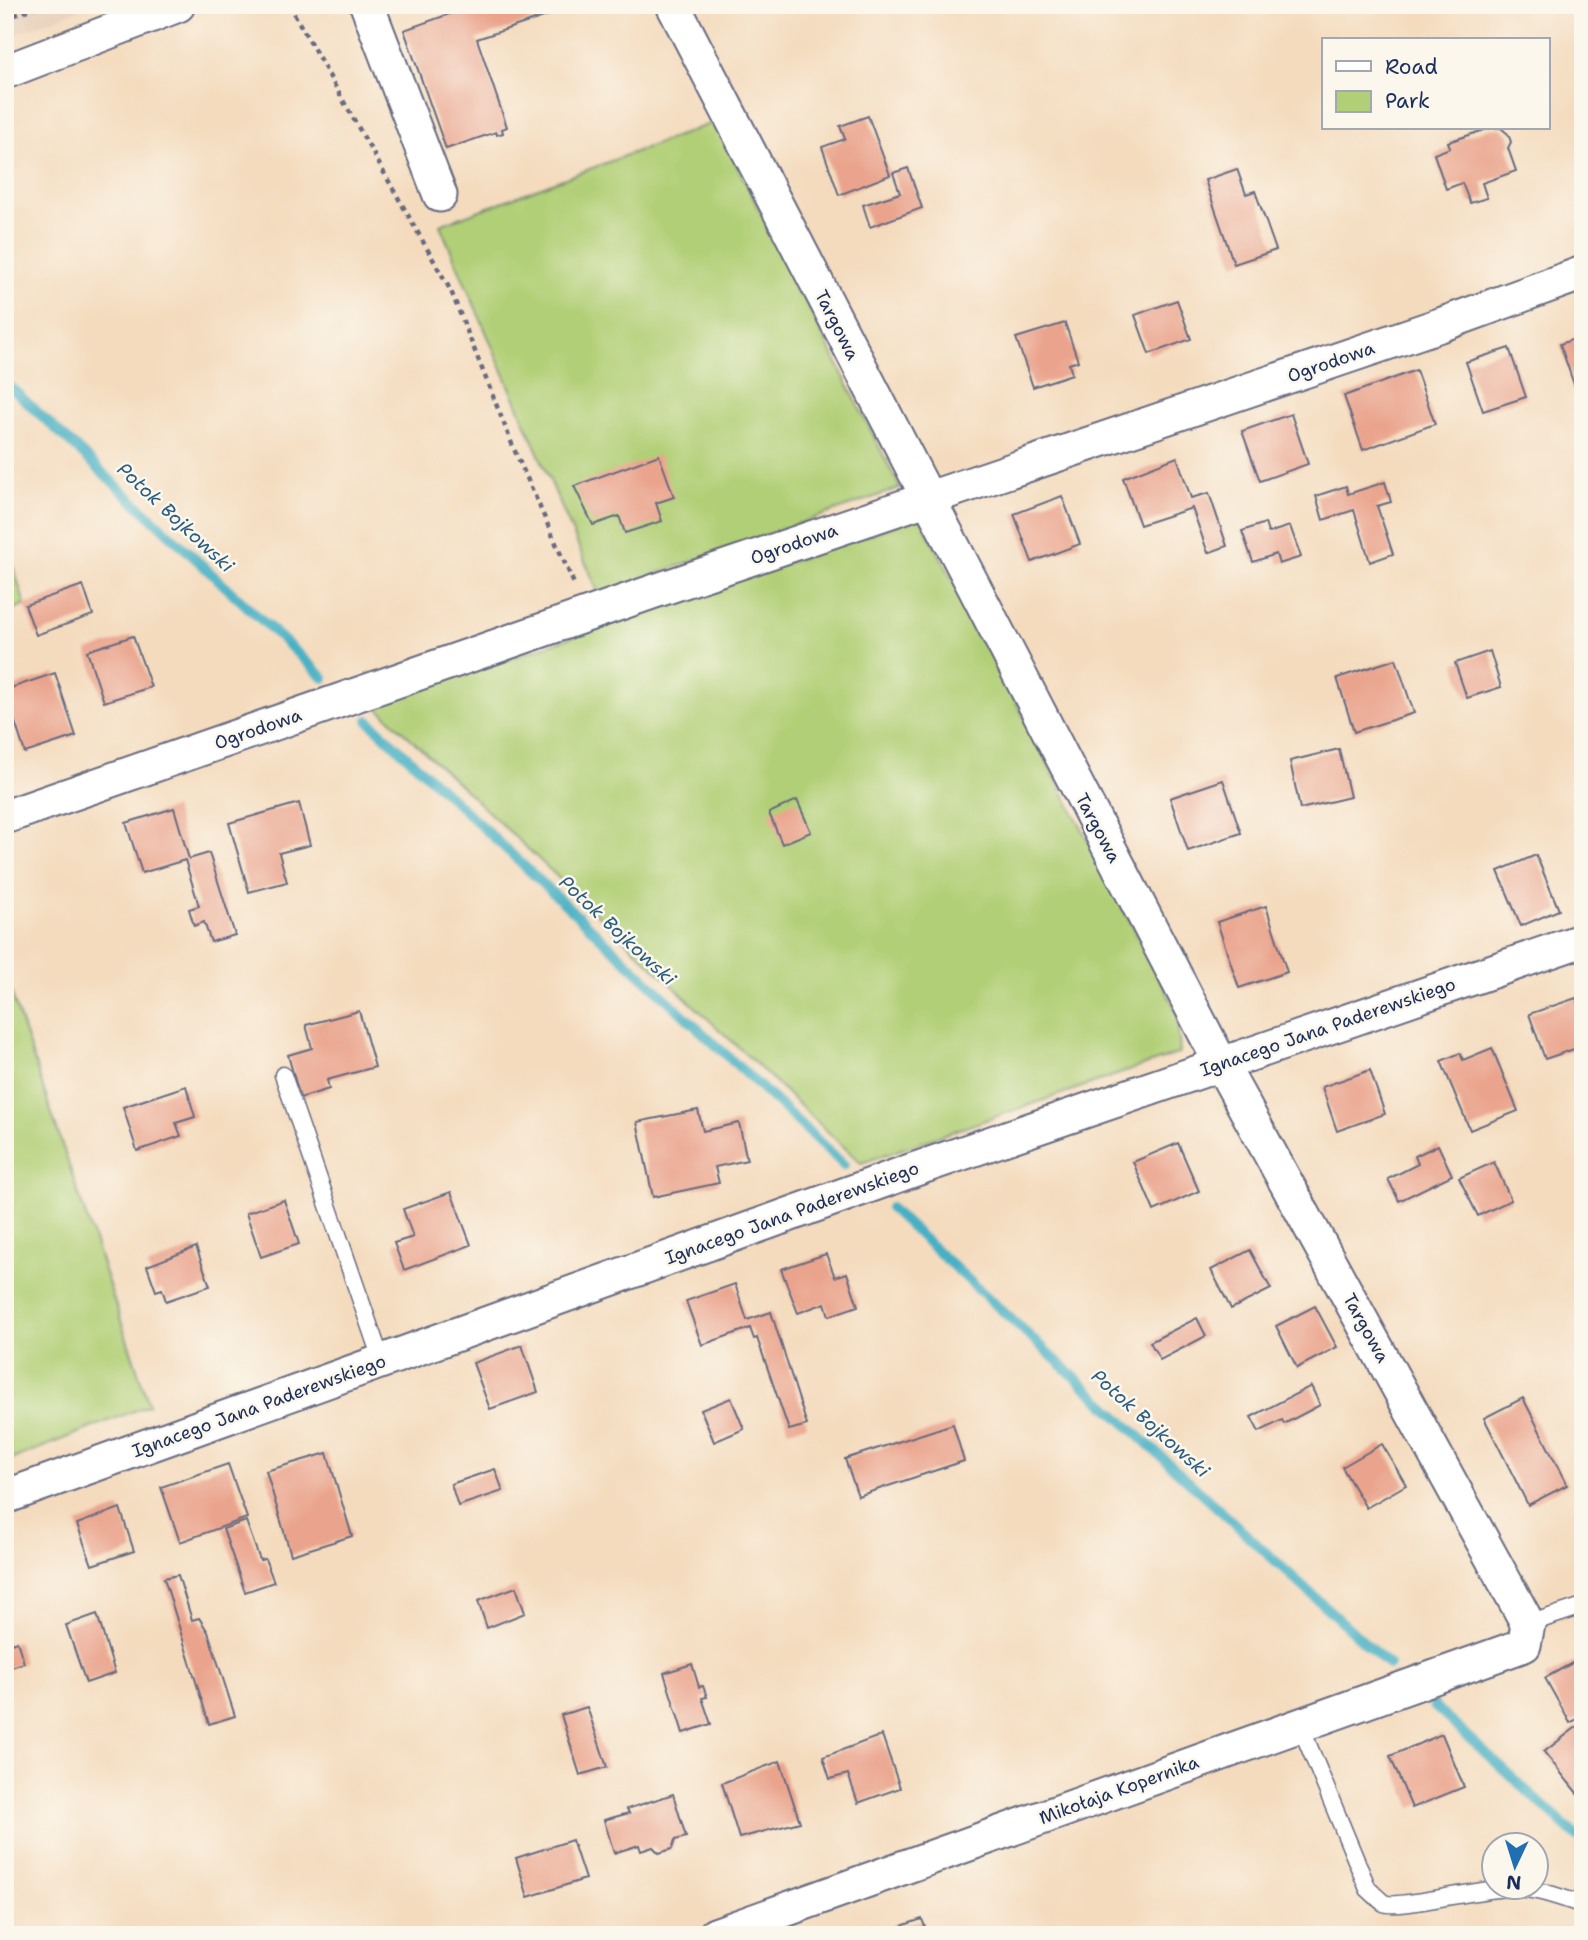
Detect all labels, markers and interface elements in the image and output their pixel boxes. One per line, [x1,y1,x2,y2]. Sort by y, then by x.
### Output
legend [1322,38,1550,130]
text: Road [1385,53,1438,81]
text: Park [1385,87,1430,115]
street label: Targowa [809,286,865,364]
street label: Ogrodowa [1284,336,1378,388]
water label: Potok Bojkowski [112,457,240,578]
street label: Ogrodowa [747,518,841,570]
street label: Ogrodowa [211,703,305,755]
street label: Targowa [1070,789,1126,867]
water label: Potok Bojkowski [554,870,682,991]
street label: Ignacego Jana Paderewskiego [1197,972,1459,1082]
street label: Ignacego Jana Paderewskiego [662,1156,922,1270]
street label: Targowa [1337,1289,1395,1367]
street label: Ignacego Jana Paderewskiego [129,1349,389,1463]
water label: Potok Bojkowski [1086,1364,1215,1483]
street label: Mikołaja Kopernika [1036,1750,1202,1830]
north arrow [1480,1832,1550,1902]
text: N [1505,1869,1522,1895]

